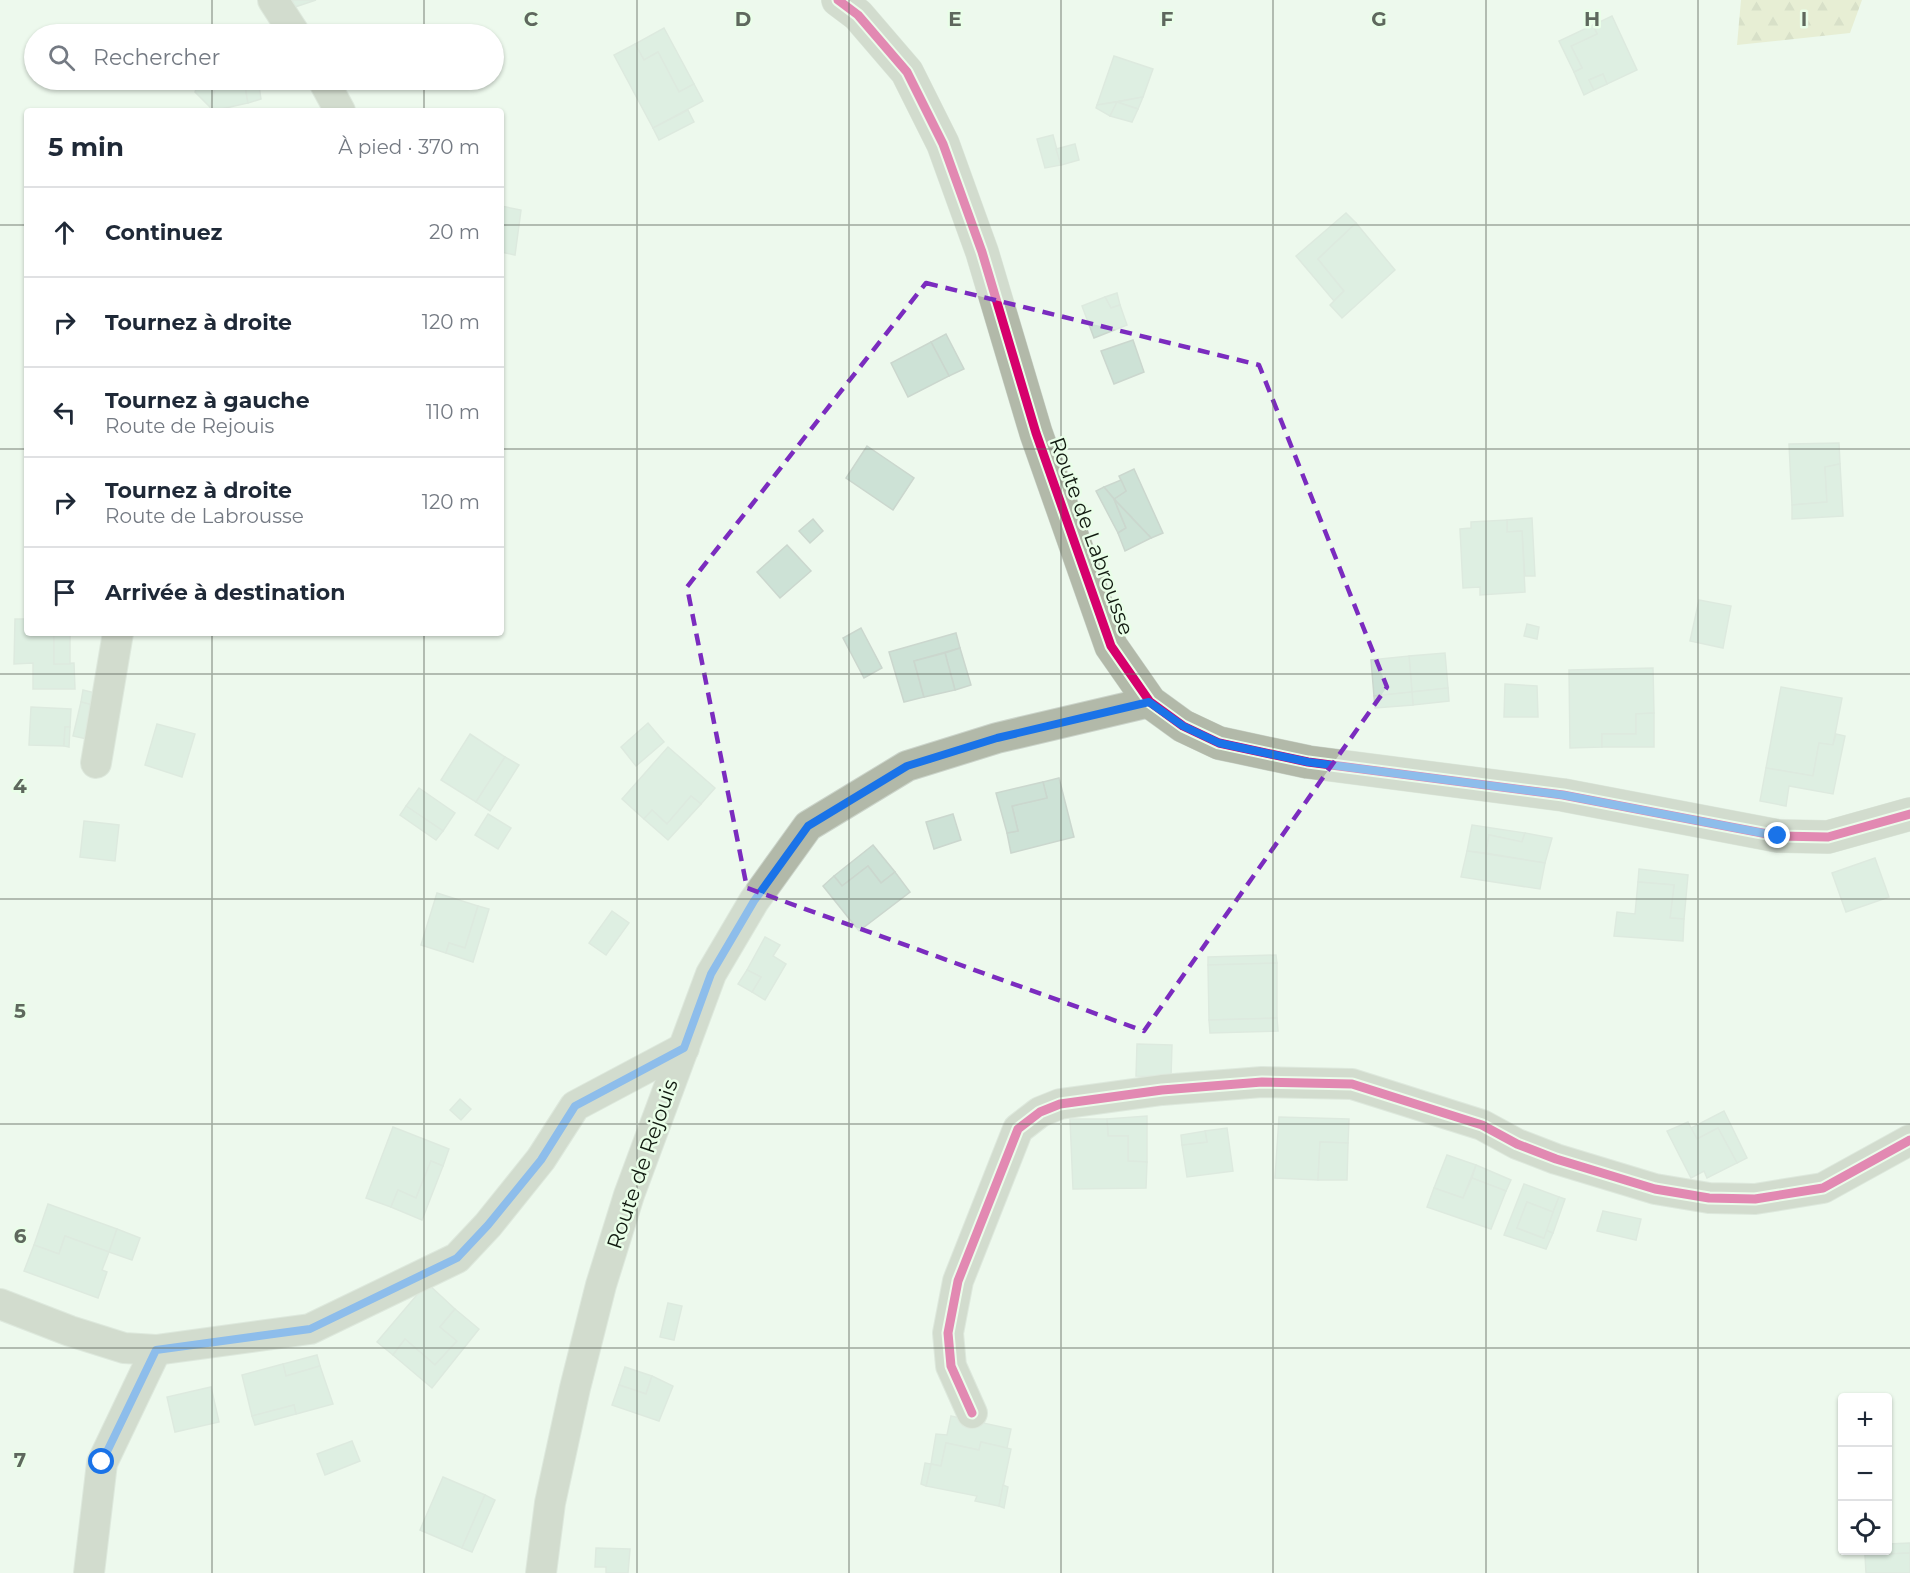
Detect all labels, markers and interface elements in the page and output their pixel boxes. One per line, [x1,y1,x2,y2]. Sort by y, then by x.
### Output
text: C [524,7,539,31]
text: D [735,7,751,31]
text: E [948,7,962,31]
text: F [1161,7,1174,31]
text: G [1371,7,1387,31]
text: H [1584,7,1600,31]
text: I [1801,7,1807,31]
search box [24,24,504,90]
icon: search [45,41,78,74]
text: Rechercher [93,44,220,71]
text: 5 min [48,131,124,163]
text: À pied · 370 m [338,135,480,159]
icon: ahead [48,216,81,249]
text: Continuez [105,219,222,246]
text: 20 m [429,220,480,244]
icon: right [48,306,81,339]
text: Tournez à droite [105,309,292,336]
text: 120 m [422,310,480,334]
text: Tournez à gauche [105,387,310,414]
icon: left [48,396,81,429]
text: 110 m [426,400,480,424]
text: Route de Rejouis [105,414,274,438]
street label: Route de Labrousse [1045,434,1139,638]
text: Tournez à droite [105,477,292,504]
icon: right [48,486,81,519]
text: 120 m [422,490,480,514]
text: Route de Labrousse [105,504,304,528]
icon: arrive [48,576,81,609]
text: Arrivée à destination [105,579,345,606]
text: 4 [13,774,27,798]
route end [1764,822,1790,848]
text: 5 [14,999,26,1023]
street label: Route de Rejouis [601,1076,683,1252]
text: 6 [14,1224,27,1248]
map controls [1838,1393,1892,1555]
button: + [1838,1393,1892,1447]
button: − [1838,1447,1892,1501]
text: 7 [14,1448,26,1472]
route start [88,1448,114,1474]
button: locate [1838,1501,1892,1555]

